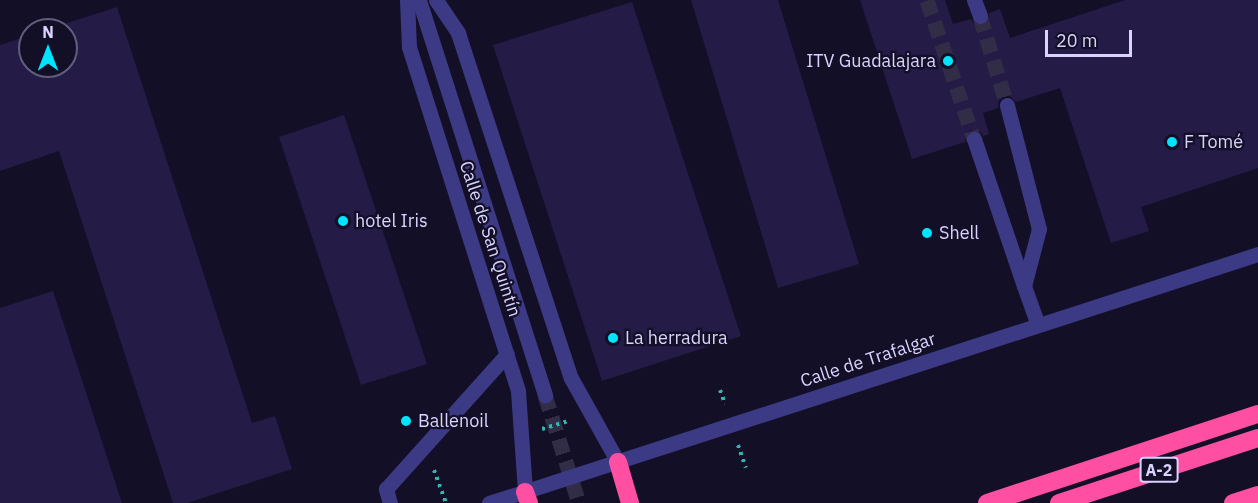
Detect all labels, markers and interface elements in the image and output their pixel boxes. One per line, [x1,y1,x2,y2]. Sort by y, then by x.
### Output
north arrow [18,18,78,78]
scale bar [1048,18,1135,56]
text: N [42,22,54,42]
text: 20 m [1056,29,1098,52]
place label: ITV Guadalajara [806,50,936,72]
marker: ITV Guadalajara [941,54,955,68]
place label: F Tomé [1184,131,1243,153]
marker: F Tomé [1165,135,1179,149]
street label: Calle de San Quintín [455,158,525,320]
place label: hotel Iris [355,210,428,232]
marker: hotel Iris [336,214,350,228]
place label: Shell [939,222,979,244]
marker: Shell [920,226,934,240]
place label: La herradura [625,327,728,349]
street label: Calle de Trafalgar [798,328,938,392]
marker: La herradura [606,331,620,345]
place label: Ballenoil [418,410,489,432]
marker: Ballenoil [399,414,413,428]
road number: A-2 [1140,457,1178,483]

